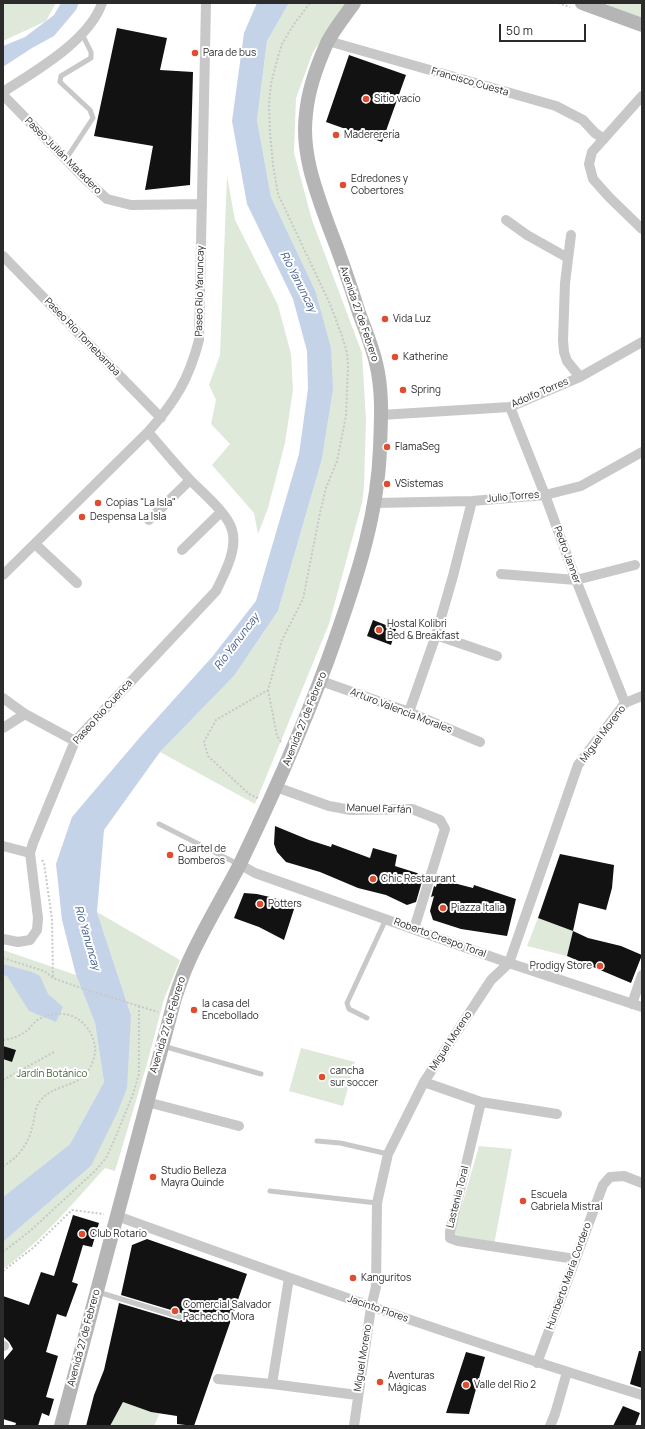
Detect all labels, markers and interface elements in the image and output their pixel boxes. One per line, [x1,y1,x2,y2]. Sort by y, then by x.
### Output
scale bar [501,16,588,42]
text: 50 m [506,22,533,39]
place label: Para de bus [203,47,256,59]
marker: Para de bus [190,48,200,58]
street label: Francisco Cuesta [430,65,510,99]
place label: Sitio vacío [374,93,421,105]
marker: Sitio vacío [361,94,371,104]
street label: Paseo Julián Matadero [22,115,104,197]
place label: Madererería [344,129,400,141]
marker: Madererería [331,130,341,140]
place label: Edredones y Cobertores [351,173,408,196]
marker: Edredones y Cobertores [338,180,348,190]
street label: Paseo Río Yanuncay [193,245,207,337]
water label: Río Yanuncay [277,249,319,315]
street label: Avenida 27 de Febrero [337,265,381,363]
street label: Paseo Río Tomebamba [42,296,122,378]
place label: Vida Luz [393,313,431,325]
marker: Vida Luz [380,314,390,324]
place label: Katherine [403,351,448,363]
marker: Katherine [390,352,400,362]
street label: Adolfo Torres [510,376,570,410]
place label: Spring [411,384,441,396]
marker: Spring [398,385,408,395]
place label: FlamaSeg [395,441,440,453]
marker: FlamaSeg [382,442,392,452]
place label: VSistemas [395,478,443,490]
marker: VSistemas [382,479,392,489]
street label: Julio Torres [486,489,540,505]
place label: Copias "La Isla" [106,497,176,509]
marker: Copias "La Isla" [93,498,103,508]
place label: Despensa La Isla [90,511,166,523]
marker: Despensa La Isla [77,512,87,522]
street label: Pedro Janner [551,524,583,586]
water label: Río Yanuncay [212,611,262,673]
place label: Hostal Kolibri Bed & Breakfast [387,618,460,642]
marker: Hostal Kolibri Bed & Breakfast [374,625,384,635]
street label: Avenida 27 de Febrero [281,670,329,768]
street label: Paseo Río Cuenca [71,677,135,747]
street label: Arturo Valencia Morales [348,686,454,736]
street label: Miguel Moreno [578,703,628,765]
street label: Manuel Farfán [346,802,412,816]
place label: Cuartel de Bomberos [178,843,226,866]
marker: Cuartel de Bomberos [165,850,175,860]
place label: Chic Restaurant [381,873,456,885]
marker: Chic Restaurant [368,874,378,884]
place label: Potters [268,898,302,910]
marker: Potters [255,899,265,909]
place label: Piazza Italia [451,902,505,914]
marker: Piazza Italia [438,903,448,913]
water label: Río Yanuncay [71,904,103,972]
street label: Roberto Crespo Toral [392,916,488,960]
place label: Prodigy Store [530,960,592,972]
marker: Prodigy Store [595,961,605,971]
street label: Avenida 27 de Febrero [148,975,188,1075]
place label: la casa del Encebollado [202,998,259,1022]
marker: la casa del Encebollado [189,1005,199,1015]
street label: Miguel Moreno [427,1009,475,1073]
place label: cancha sur soccer [330,1065,378,1088]
park label: Jardín Botánico [16,1068,88,1080]
marker: cancha sur soccer [317,1072,327,1082]
place label: Studio Belleza Mayra Quinde [161,1165,226,1188]
street label: Lastenia Toral [444,1165,472,1229]
marker: Studio Belleza Mayra Quinde [148,1172,158,1182]
place label: Escuela Gabriela Mistral [531,1189,602,1212]
marker: Escuela Gabriela Mistral [518,1196,528,1206]
street label: Humberto María Cordero [544,1221,594,1331]
place label: Club Rotario [90,1228,147,1240]
marker: Club Rotario [77,1229,87,1239]
place label: Kanguritos [361,1272,411,1284]
marker: Kanguritos [348,1273,358,1283]
street label: Avenida 27 de Febrero [65,1288,103,1388]
street label: Jacinto Flores [346,1293,410,1325]
place label: Comercial Salvador Pachecho Mora [183,1299,271,1322]
marker: Comercial Salvador Pachecho Mora [170,1306,180,1316]
street label: Miguel Moreno [352,1323,374,1393]
place label: Aventuras Mágicas [388,1370,435,1394]
marker: Aventuras Mágicas [375,1377,385,1387]
place label: Valle del Rio 2 [474,1379,536,1391]
marker: Valle del Rio 2 [461,1380,471,1390]

